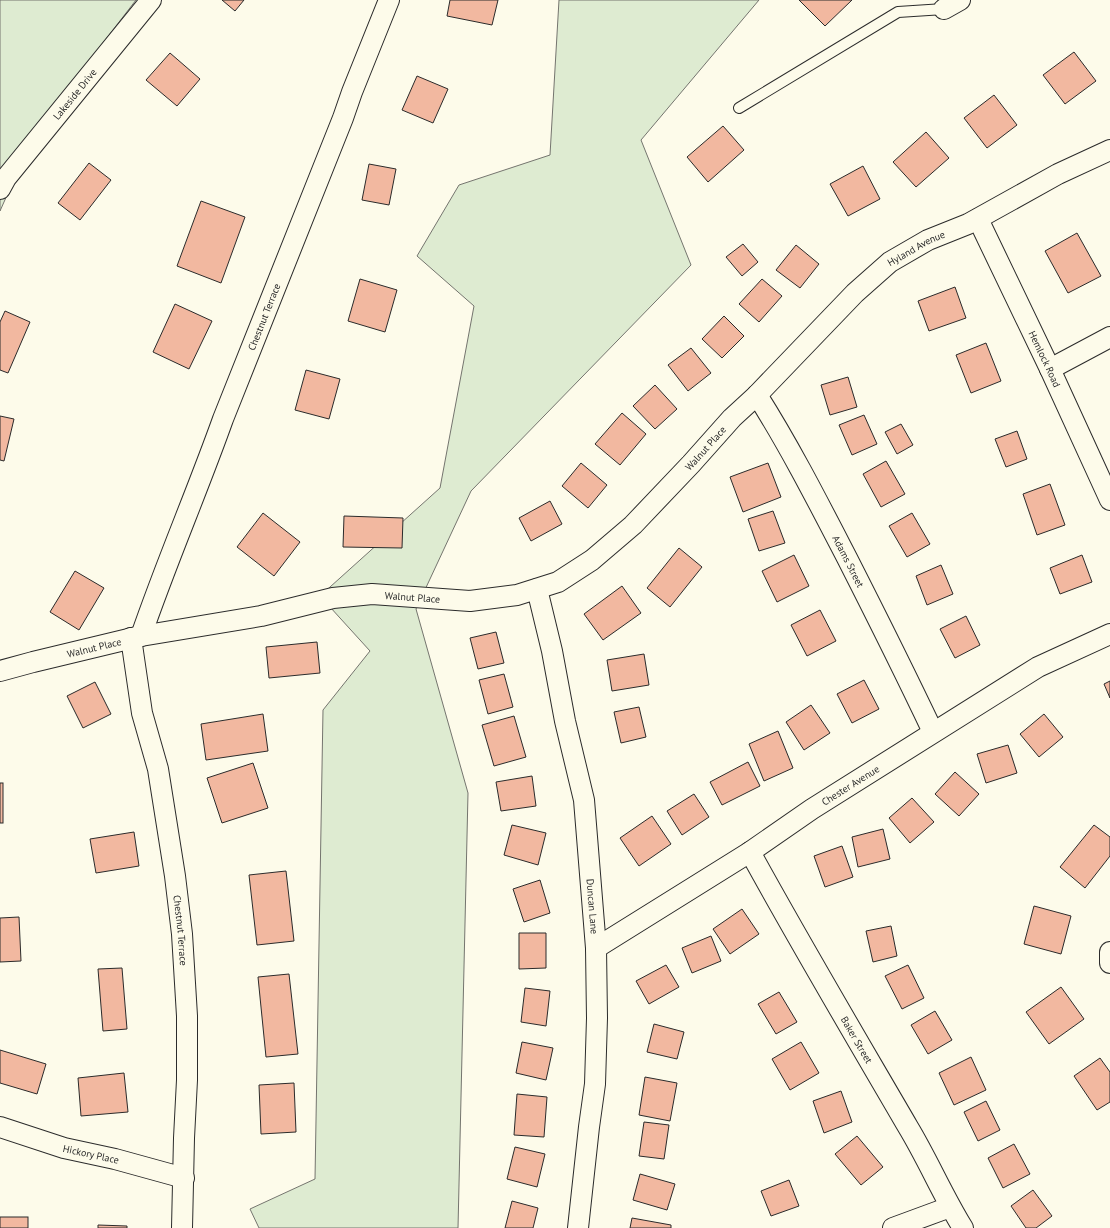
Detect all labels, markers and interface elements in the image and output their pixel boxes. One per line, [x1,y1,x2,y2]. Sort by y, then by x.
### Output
street label: Lakeside Drive [50,66,100,122]
street label: Hyland Avenue [885,228,947,269]
street label: Chestnut Terrace [245,282,283,352]
street label: Hemlock Road [1026,329,1063,389]
street label: Walnut Place [682,423,729,473]
street label: Adams Street [829,533,867,590]
street label: Walnut Place [384,589,441,606]
street label: Walnut Place [66,635,123,661]
street label: Chester Avenue [819,762,882,808]
street label: Duncan Lane [583,878,601,935]
street label: Chestnut Terrace [170,894,190,966]
street label: Baker Street [838,1014,876,1066]
street label: Hickory Place [62,1142,121,1167]

